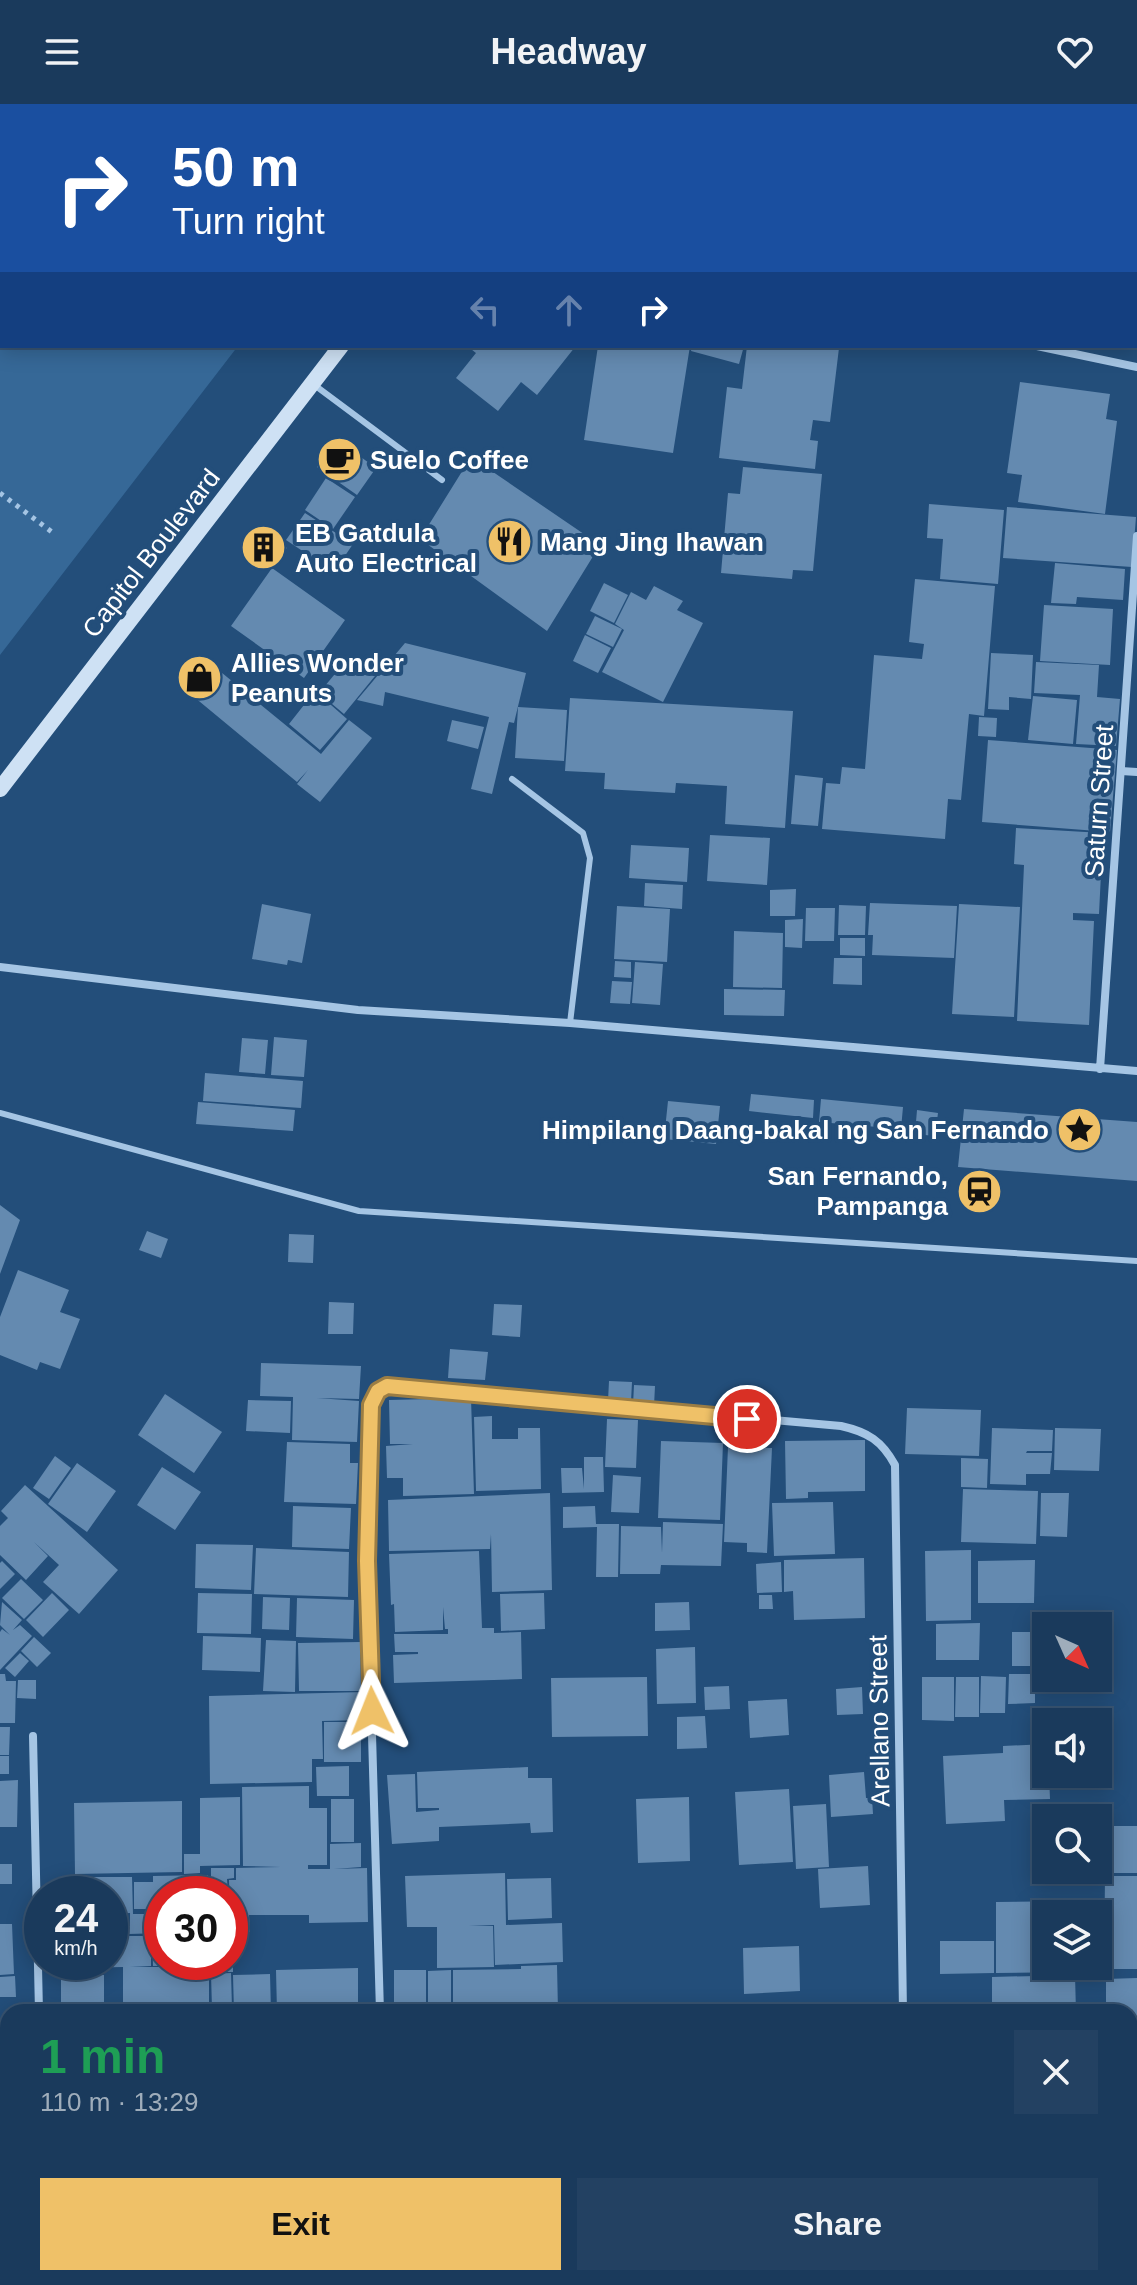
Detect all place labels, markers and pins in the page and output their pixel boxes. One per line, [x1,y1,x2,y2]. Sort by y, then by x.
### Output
cafe icon: Suelo Coffee [315,436,363,484]
place label: Suelo Coffee [370,445,529,475]
place label: EB Gatdula Auto Electrical [295,518,477,578]
restaurant icon: Mang Jing Ihawan [485,518,533,566]
building icon: EB Gatdula Auto Electrical [240,524,288,572]
place label: Mang Jing Ihawan [540,527,764,557]
place label: Allies Wonder Peanuts [231,648,404,708]
shop icon: Allies Wonder Peanuts [176,654,224,702]
place icon: Himpilang Daang-bakal ng San Fernando [1056,1106,1104,1154]
place label: Himpilang Daang-bakal ng San Fernando [542,1115,1049,1145]
place label: San Fernando, Pampanga [767,1161,949,1221]
station icon: San Fernando, Pampanga [955,1167,1003,1215]
pin [713,1385,781,1453]

